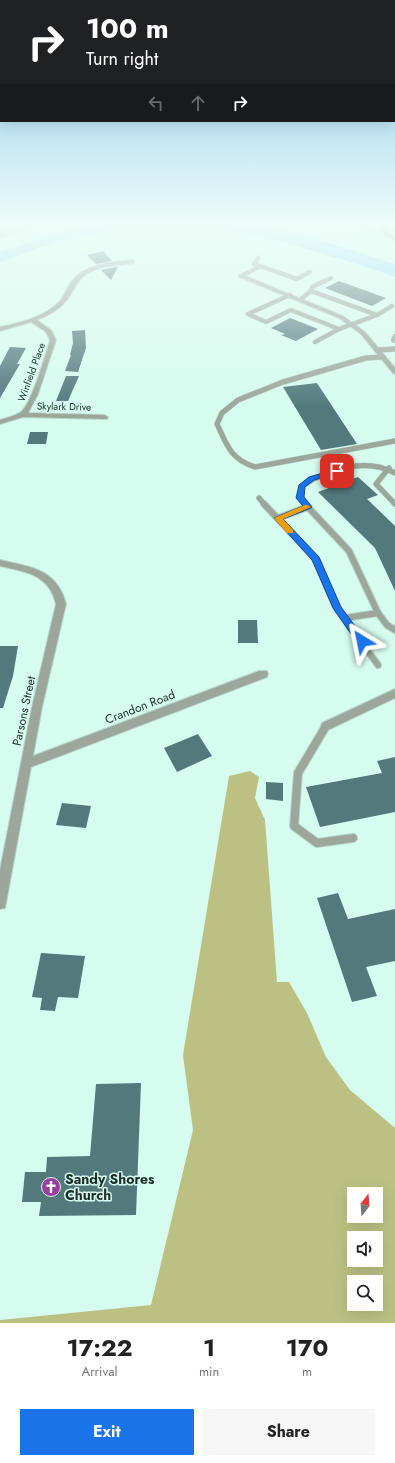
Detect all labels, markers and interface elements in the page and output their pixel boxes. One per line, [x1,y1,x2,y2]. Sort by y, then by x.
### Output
text: 100 m [86,8,169,49]
icon: right [20,16,72,68]
text: Turn right [86,46,158,72]
icon: left [145,92,167,114]
icon: ahead [187,92,209,114]
icon: right [229,92,251,114]
street label: Winfield Place [14,341,49,404]
street label: Skylark Drive [37,399,91,414]
pin [320,454,354,488]
icon: arrive [326,460,348,482]
position arrow [341,620,383,662]
street label: Parsons Street [8,674,40,748]
street label: Crandon Road [102,685,178,729]
place label: Sandy Shores Church [65,1169,155,1205]
church icon: Sandy Shores Church [40,1176,62,1198]
north arrow [347,1187,383,1223]
map controls [347,1187,383,1311]
button: sound [347,1231,383,1267]
button: search [347,1275,383,1311]
text: 17:22 [67,1330,132,1365]
text: 1 [203,1330,215,1365]
text: 170 [286,1330,328,1365]
text: Arrival [82,1362,117,1381]
text: min [199,1362,219,1381]
text: m [302,1362,312,1381]
button: Exit [20,1409,194,1455]
button: Share [202,1409,375,1455]

